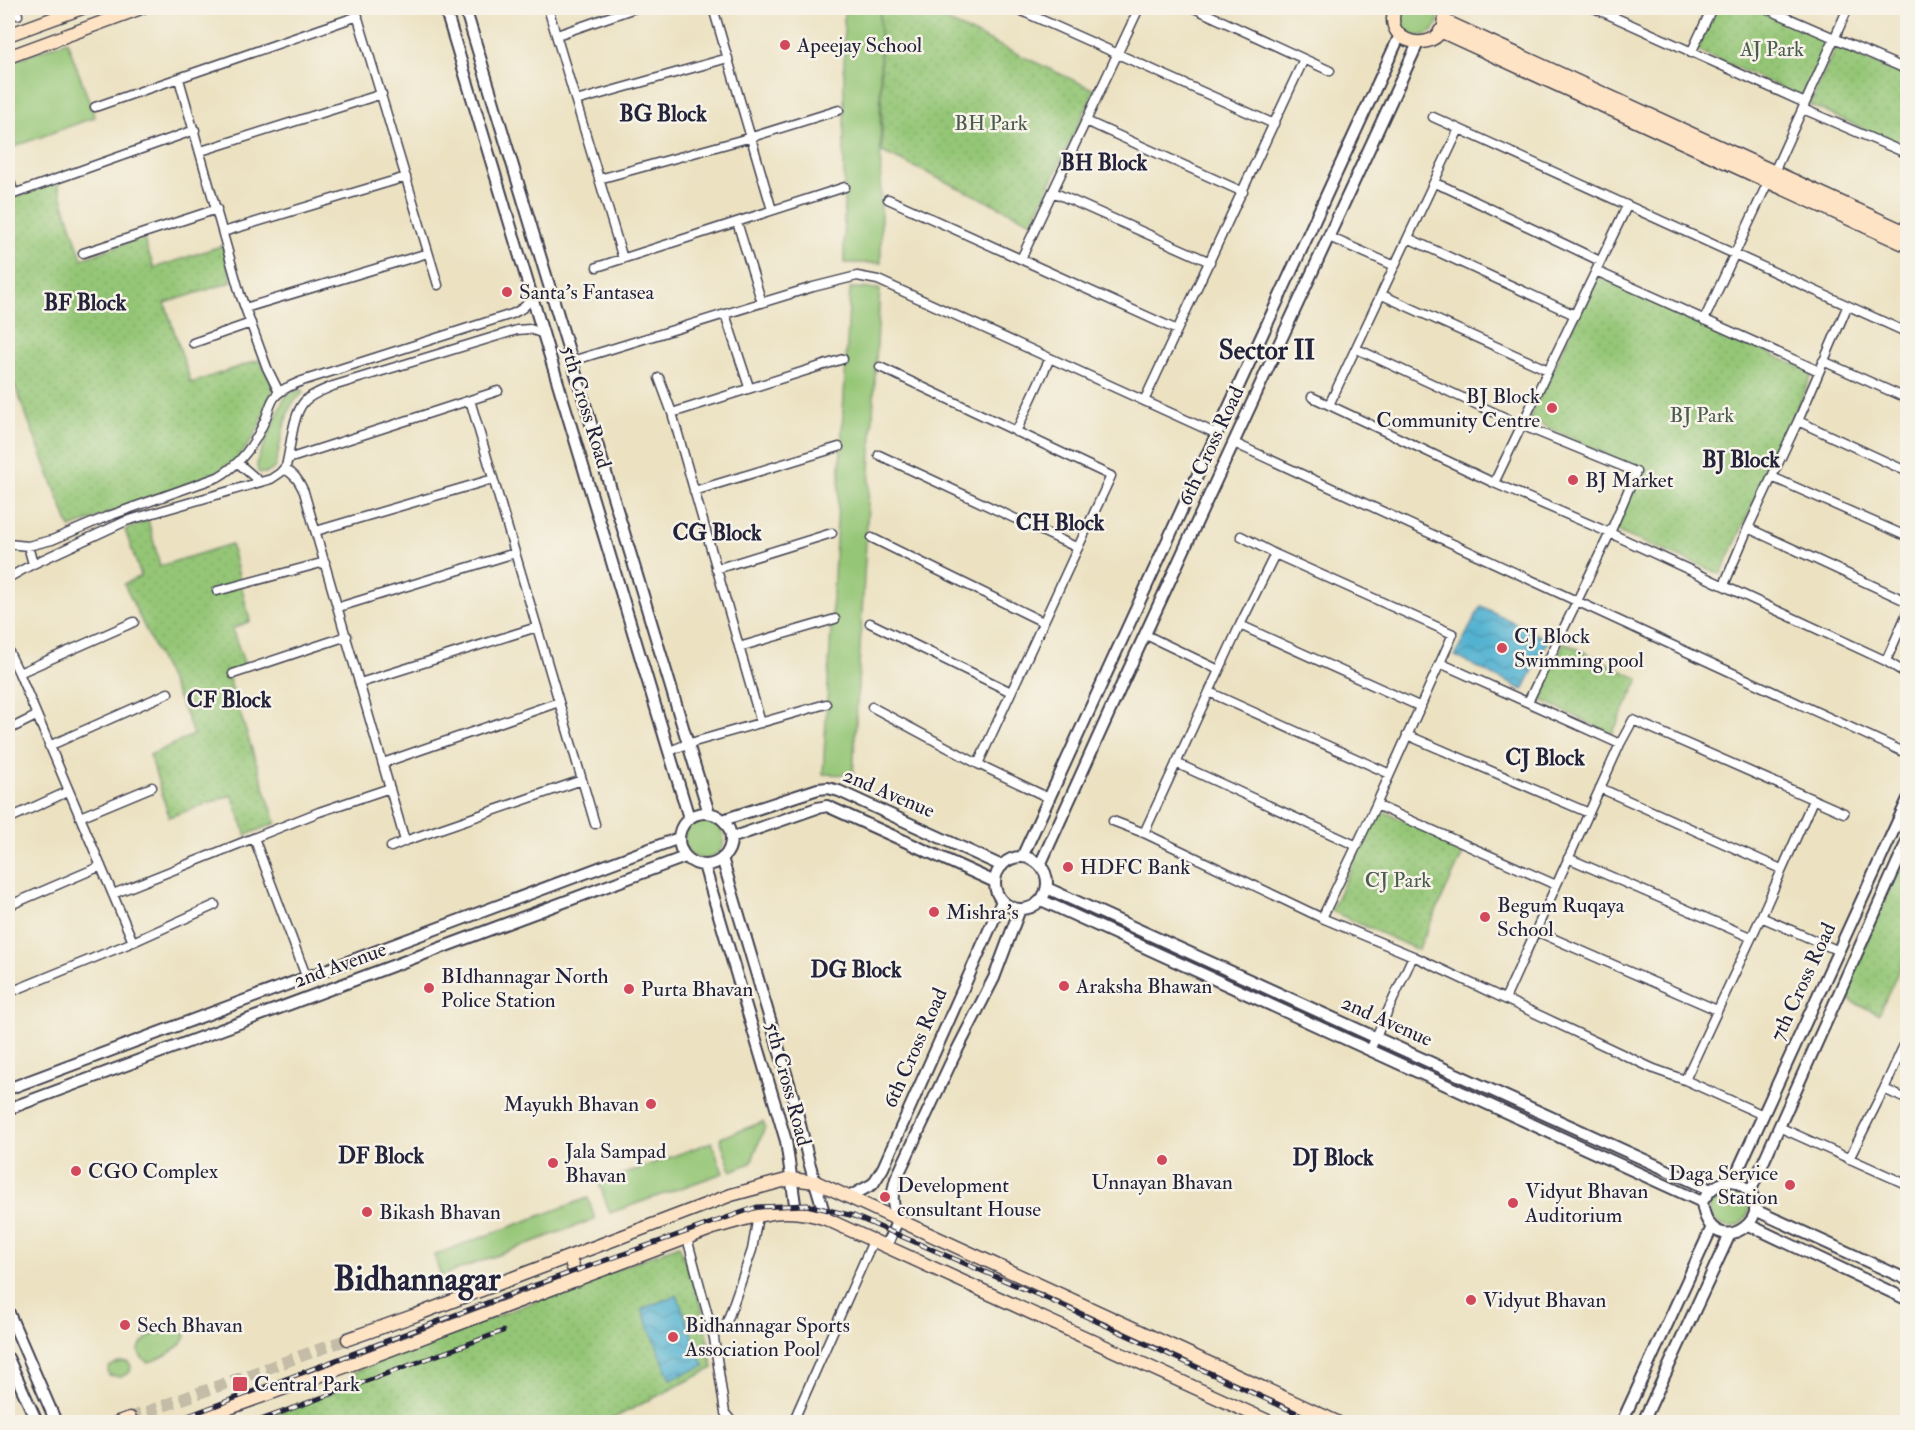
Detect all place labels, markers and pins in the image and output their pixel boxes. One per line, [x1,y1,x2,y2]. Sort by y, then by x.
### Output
place label: Apeejay School [796,32,923,59]
marker: Apeejay School [778,38,792,52]
place label: Santa's Fantasea [519,279,654,306]
marker: Santa's Fantasea [500,285,514,299]
place label: BJ Block Community Centre [1376,383,1540,434]
marker: BJ Block Community Centre [1545,401,1559,415]
place label: BJ Market [1585,467,1674,494]
marker: BJ Market [1566,473,1580,487]
place label: CJ Block Swimming pool [1514,623,1645,674]
marker: CJ Block Swimming pool [1495,641,1509,655]
place label: HDFC Bank [1080,854,1190,881]
marker: HDFC Bank [1061,860,1075,874]
place label: Begum Ruqaya School [1497,892,1625,943]
place label: Mishra's [946,899,1019,926]
marker: Mishra's [927,905,941,919]
marker: Begum Ruqaya School [1478,910,1492,924]
place label: BIdhannagar North Police Station [441,963,609,1014]
place label: Araksha Bhawan [1075,973,1212,1000]
place label: Purta Bhavan [641,976,753,1003]
marker: Araksha Bhawan [1057,979,1071,993]
marker: BIdhannagar North Police Station [422,981,436,995]
marker: Purta Bhavan [622,982,636,996]
place label: Mayukh Bhavan [503,1091,639,1118]
marker: Mayukh Bhavan [644,1097,658,1111]
place label: Jala Sampad Bhavan [564,1138,667,1189]
marker: Unnayan Bhavan [1155,1153,1169,1167]
marker: Jala Sampad Bhavan [546,1156,560,1170]
place label: CGO Complex [88,1158,219,1185]
place label: Daga Service Station [1669,1160,1778,1211]
marker: CGO Complex [69,1164,83,1178]
place label: Unnayan Bhavan [1091,1169,1233,1196]
place label: Development consultant House [897,1172,1041,1223]
place label: Vidyut Bhavan Auditorium [1524,1178,1648,1229]
marker: Daga Service Station [1783,1178,1797,1192]
marker: Development consultant House [878,1190,892,1204]
marker: Vidyut Bhavan Auditorium [1506,1196,1520,1210]
place label: Bikash Bhavan [379,1199,501,1226]
marker: Bikash Bhavan [360,1205,374,1219]
place label: Vidyut Bhavan [1483,1287,1606,1314]
marker: Vidyut Bhavan [1464,1293,1478,1307]
place label: Sech Bhavan [137,1312,243,1339]
place label: Bidhannagar Sports Association Pool [684,1312,850,1363]
marker: Sech Bhavan [118,1318,132,1332]
marker: Bidhannagar Sports Association Pool [666,1330,680,1344]
place label: Central Park [254,1371,360,1398]
marker: Central Park [231,1375,249,1393]

